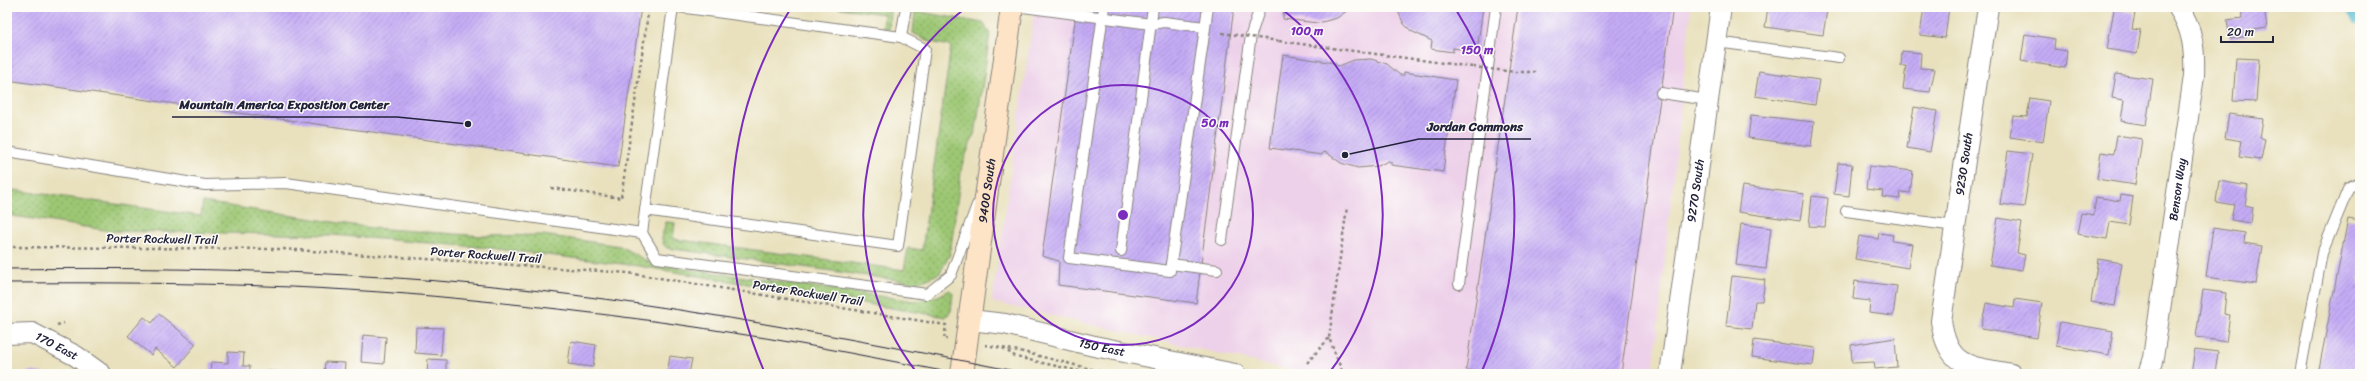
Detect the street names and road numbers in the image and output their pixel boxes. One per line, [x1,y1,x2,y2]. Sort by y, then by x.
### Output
street label: 9230 South [1949,131,1979,197]
street label: Benson Way [2162,156,2193,222]
street label: 9400 South [972,157,1002,224]
street label: 9270 South [1680,158,1711,224]
street label: Porter Rockwell Trail [106,227,218,251]
street label: Porter Rockwell Trail [430,240,543,270]
street label: Porter Rockwell Trail [751,273,865,313]
street label: 170 East [31,326,82,366]
street label: 150 East [1077,332,1127,363]

